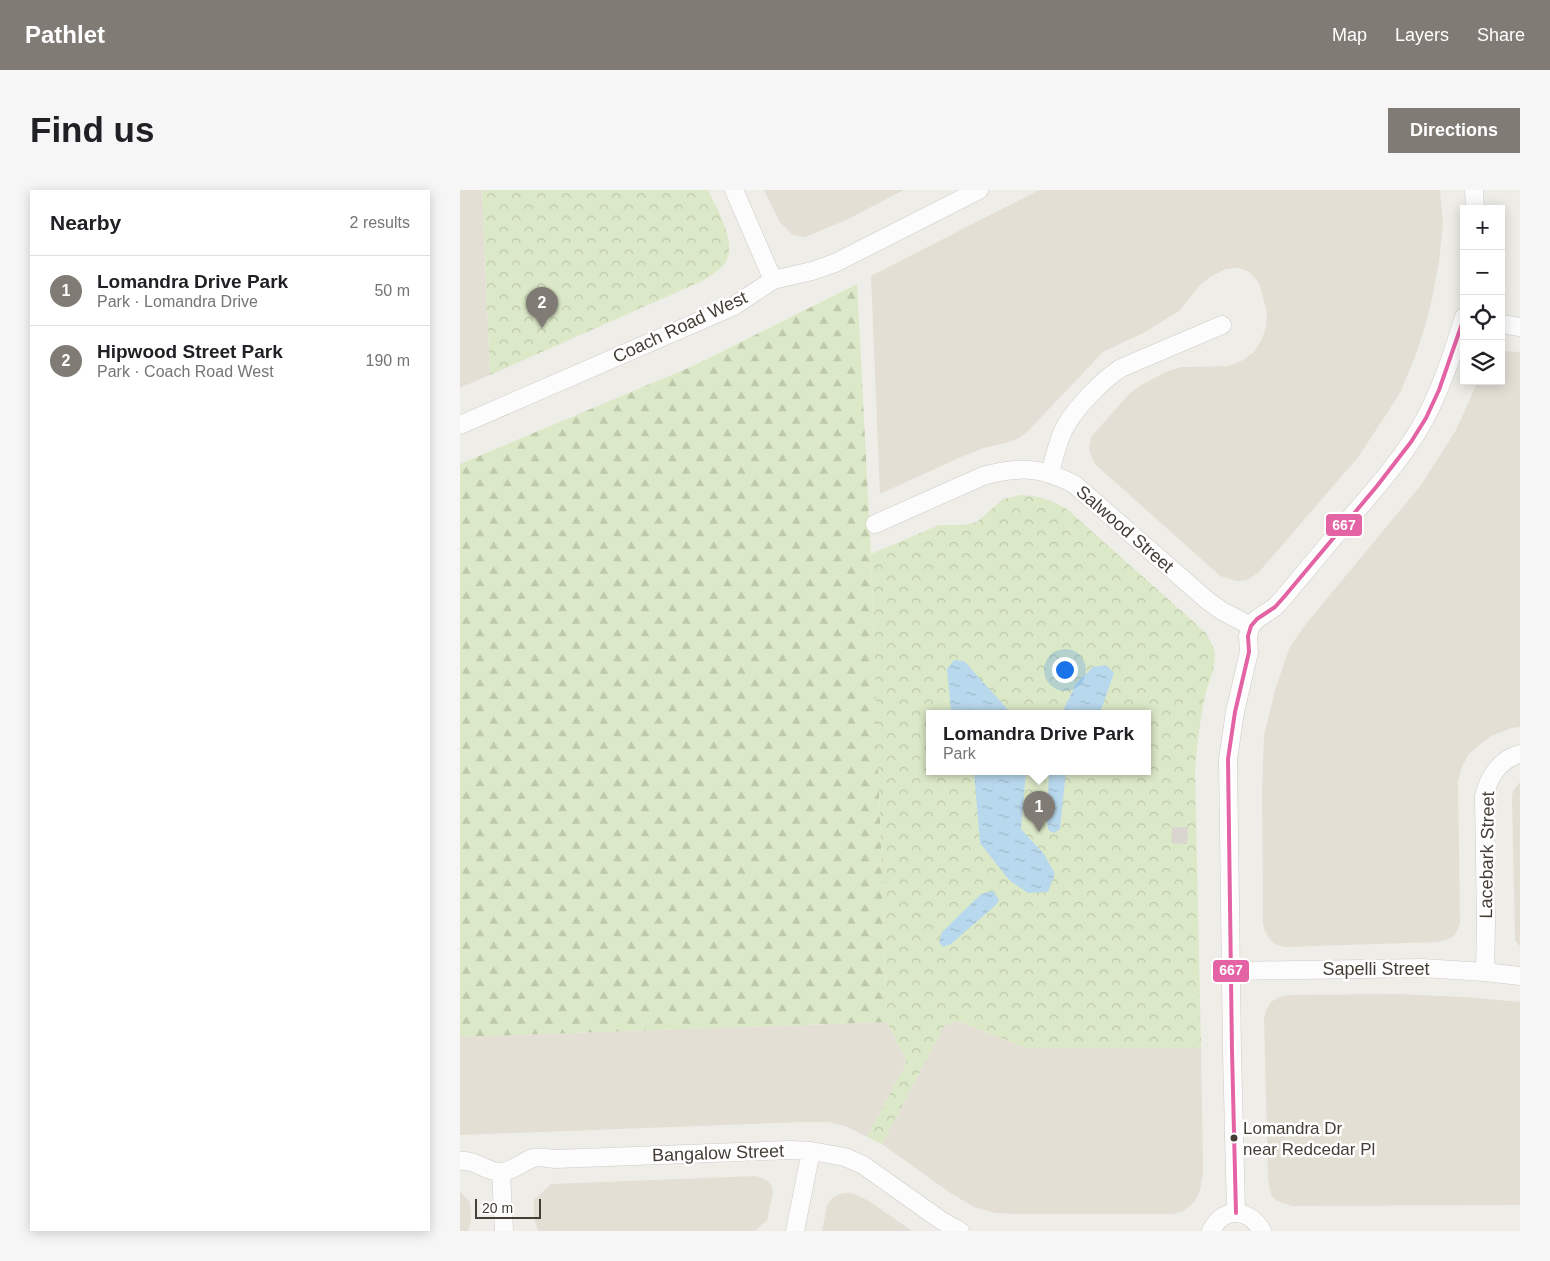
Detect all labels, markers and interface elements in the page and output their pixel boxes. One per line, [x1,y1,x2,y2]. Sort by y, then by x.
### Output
text: Pathlet [25,21,105,48]
text: Map [1332,25,1367,45]
text: Layers [1395,25,1449,45]
text: Share [1477,25,1525,45]
button: Directions [1388,108,1520,153]
text: Find us [30,110,154,149]
map controls [1460,205,1505,385]
button: + [1460,205,1505,250]
text: Nearby [50,211,121,234]
text: 2 results [350,214,410,231]
button: − [1460,250,1505,295]
text: Lomandra Drive Park [97,271,288,292]
text: 1 [62,282,70,299]
text: 50 m [374,282,410,299]
pin: 2 [526,287,558,328]
street label: Coach Road West [610,287,750,367]
text: Park · Lomandra Drive [97,293,258,310]
button: locate [1460,295,1505,340]
button: layers [1460,340,1505,385]
text: Hipwood Street Park [97,341,283,362]
text: 2 [62,352,70,369]
text: 190 m [366,352,410,369]
text: Park · Coach Road West [97,363,274,380]
street label: Salwood Street [1072,481,1178,577]
line badge: 667 [1325,513,1363,537]
text: 667 [1332,517,1356,533]
your location [1052,657,1078,683]
popup [926,710,1151,775]
text: Lomandra Drive Park [943,723,1134,744]
text: Park [943,745,976,762]
pin: 1 [1023,791,1055,832]
street label: Lacebark Street [1476,791,1498,919]
line badge: 667 [1212,959,1250,983]
street label: Sapelli Street [1322,959,1430,979]
text: 667 [1219,962,1243,978]
place label: Lomandra Dr near Redcedar Pl [1243,1119,1375,1159]
marker: Lomandra Dr near Redcedar Pl [1229,1133,1239,1143]
street label: Bangalow Street [652,1141,784,1165]
scale bar [475,1196,541,1219]
text: 20 m [482,1200,513,1216]

